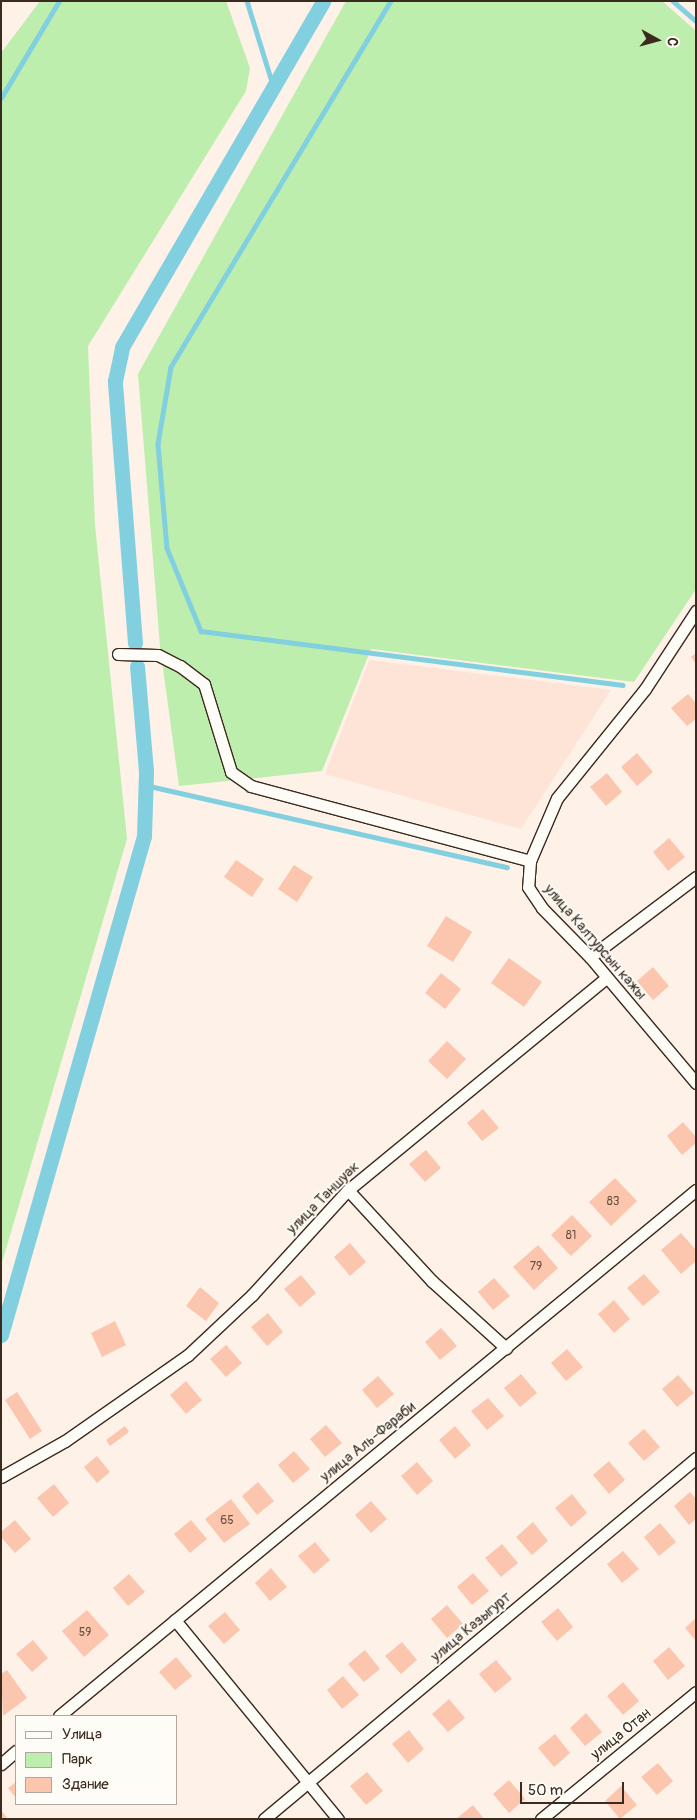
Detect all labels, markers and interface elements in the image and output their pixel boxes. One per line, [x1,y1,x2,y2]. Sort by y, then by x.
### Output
north arrow [632,15,682,65]
text: С [663,37,681,47]
street label: улица Калтурсын кажы [540,881,650,1003]
street label: улица Таншуак [283,1158,363,1238]
house number: 83 [607,1195,619,1209]
house number: 81 [566,1229,576,1243]
house number: 79 [530,1260,542,1274]
street label: улица Аль-Фараби [317,1398,419,1486]
house number: 65 [220,1514,234,1528]
street label: улица Казыгурт [427,1588,515,1666]
house number: 59 [79,1626,91,1640]
street label: улица Отан [587,1704,655,1764]
legend [15,1715,178,1805]
text: Улица [62,1725,102,1744]
text: Парк [62,1750,93,1769]
scale bar [522,1772,626,1804]
text: Здание [62,1775,109,1794]
text: 50 m [528,1781,563,1800]

